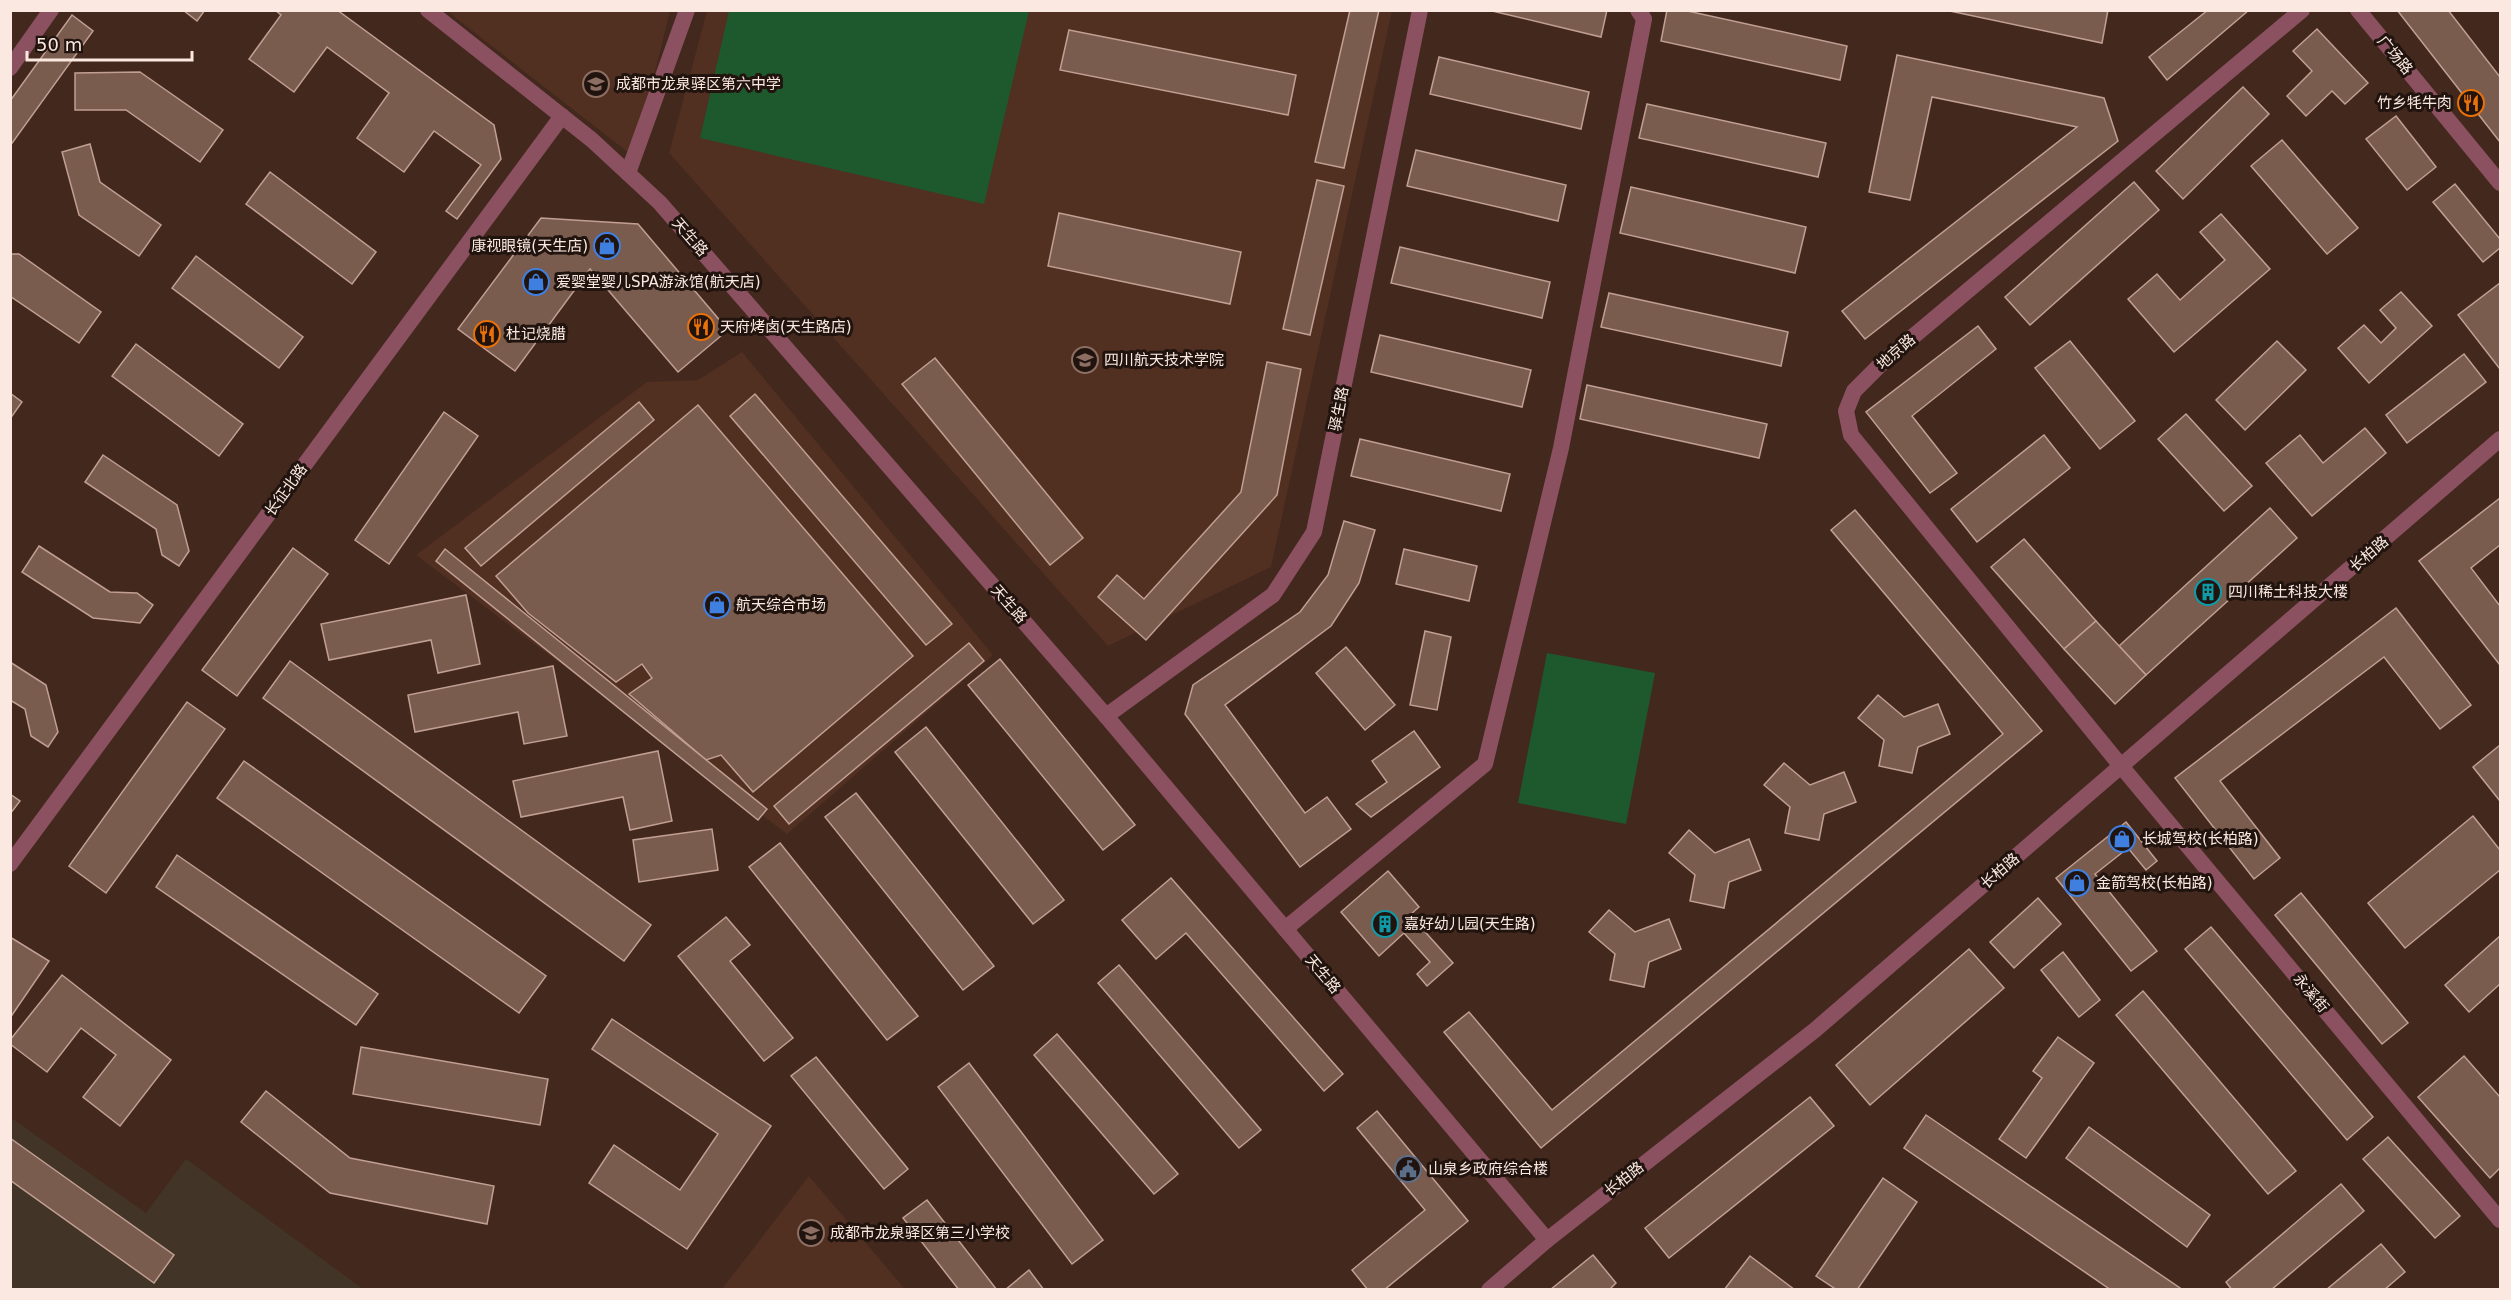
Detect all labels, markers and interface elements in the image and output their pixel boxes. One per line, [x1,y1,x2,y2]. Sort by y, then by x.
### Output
scale bar [27,24,192,62]
street label: 广场路 [2374,32,2416,78]
text: 50 m [36,34,82,55]
school or university icon: 成都市龙泉驿区第六中学 [581,69,611,99]
place label: 成都市龙泉驿区第六中学 [616,75,781,93]
restaurant icon: 竹乡牦牛肉 [2456,88,2486,118]
place label: 竹乡牦牛肉 [2377,94,2452,112]
street label: 天生路 [668,214,712,260]
shop icon: 康视眼镜(天生店) [592,231,622,261]
place label: 康视眼镜(天生店) [471,237,588,255]
shop icon: 爱婴堂婴儿SPA游泳馆(航天店) [521,267,551,297]
place label: 爱婴堂婴儿SPA游泳馆(航天店) [556,273,761,291]
restaurant icon: 天府烤卤(天生路店) [686,312,716,342]
place label: 天府烤卤(天生路店) [720,318,852,336]
restaurant icon: 杜记烧腊 [472,319,502,349]
place label: 杜记烧腊 [506,325,566,343]
street label: 地京路 [1873,330,1919,374]
school or university icon: 四川航天技术学院 [1070,345,1100,375]
place label: 四川航天技术学院 [1104,351,1224,369]
street label: 驿生路 [1326,385,1352,433]
street label: 长征北路 [261,460,311,520]
street label: 长柏路 [2346,532,2392,576]
building icon: 四川稀土科技大楼 [2193,577,2223,607]
street label: 天生路 [987,581,1031,627]
place label: 四川稀土科技大楼 [2228,583,2348,601]
shop icon: 航天综合市场 [702,590,732,620]
place label: 航天综合市场 [736,596,826,614]
shop icon: 长城驾校(长柏路) [2107,824,2137,854]
place label: 长城驾校(长柏路) [2142,830,2259,848]
street label: 长柏路 [1977,849,2023,893]
shop icon: 金箭驾校(长柏路) [2062,868,2092,898]
place label: 金箭驾校(长柏路) [2096,874,2213,892]
building icon: 嘉好幼儿园(天生路) [1370,909,1400,939]
place label: 嘉好幼儿园(天生路) [1404,915,1536,933]
street label: 天生路 [1302,951,1344,997]
street label: 永溪街 [2290,970,2332,1016]
public building icon: 山泉乡政府综合楼 [1393,1154,1423,1184]
street label: 长柏路 [1601,1158,1647,1200]
place label: 山泉乡政府综合楼 [1428,1160,1548,1178]
school or university icon: 成都市龙泉驿区第三小学校 [796,1218,826,1248]
place label: 成都市龙泉驿区第三小学校 [830,1224,1010,1242]

